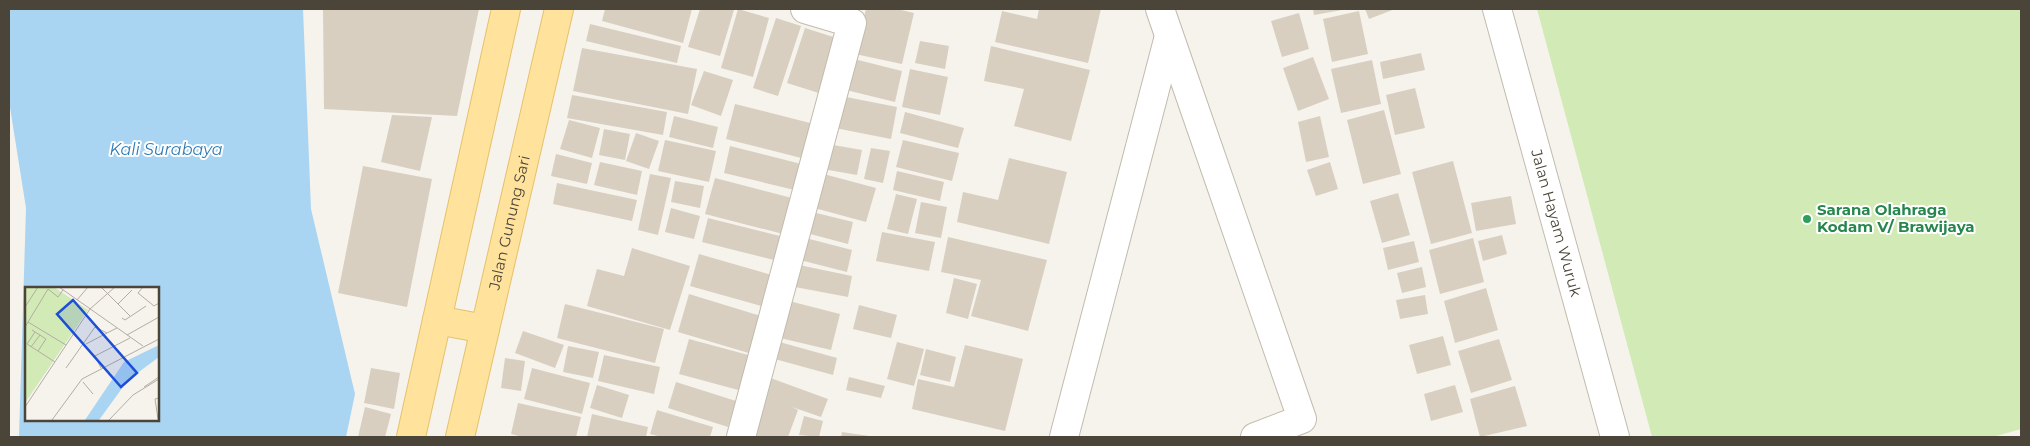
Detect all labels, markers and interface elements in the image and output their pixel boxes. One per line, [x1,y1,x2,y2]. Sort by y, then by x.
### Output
water label: Kali Surabaya [109,140,223,159]
street label: Jalan Hayam Wuruk [1527,146,1586,299]
street label: Jalan Gunung Sari [484,153,534,293]
place label: Sarana Olahraga Kodam V/ Brawijaya [1817,200,1975,236]
marker: Sarana Olahraga Kodam V/ Brawijaya [1801,213,1813,225]
inset map [25,287,159,421]

